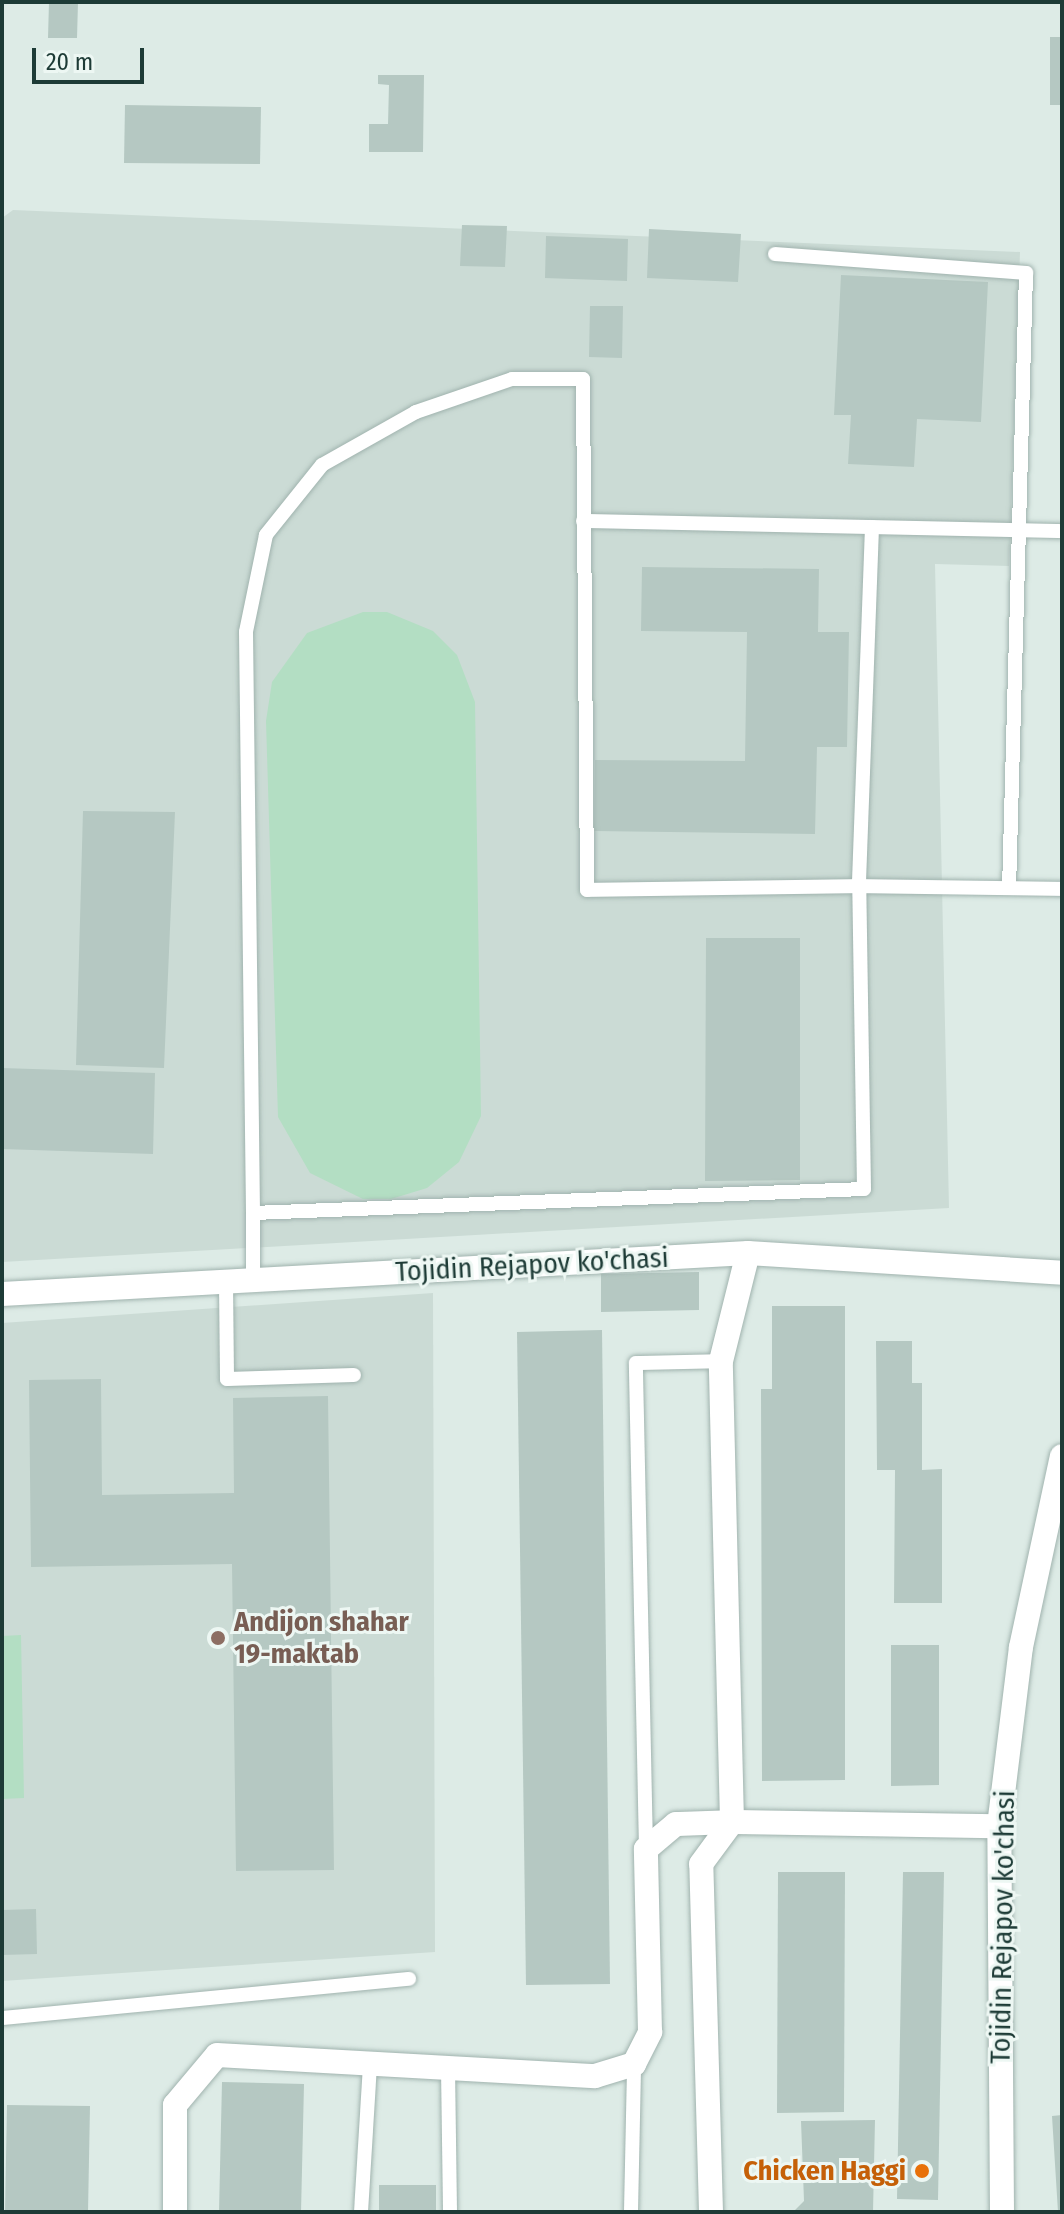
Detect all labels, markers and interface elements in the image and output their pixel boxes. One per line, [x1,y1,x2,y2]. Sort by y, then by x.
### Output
scale bar [36,32,148,82]
text: 20 m [46,48,93,76]
street label: Tojidin Rejapov ko'chasi [395,1241,669,1289]
place label: Andijon shahar 19-maktab [234,1605,409,1671]
marker: Andijon shahar 19-maktab [209,1629,227,1647]
street label: Tojidin Rejapov ko'chasi [984,1790,1022,2064]
place label: Chicken Haggi [743,2154,906,2188]
marker: Chicken Haggi [913,2162,931,2180]

